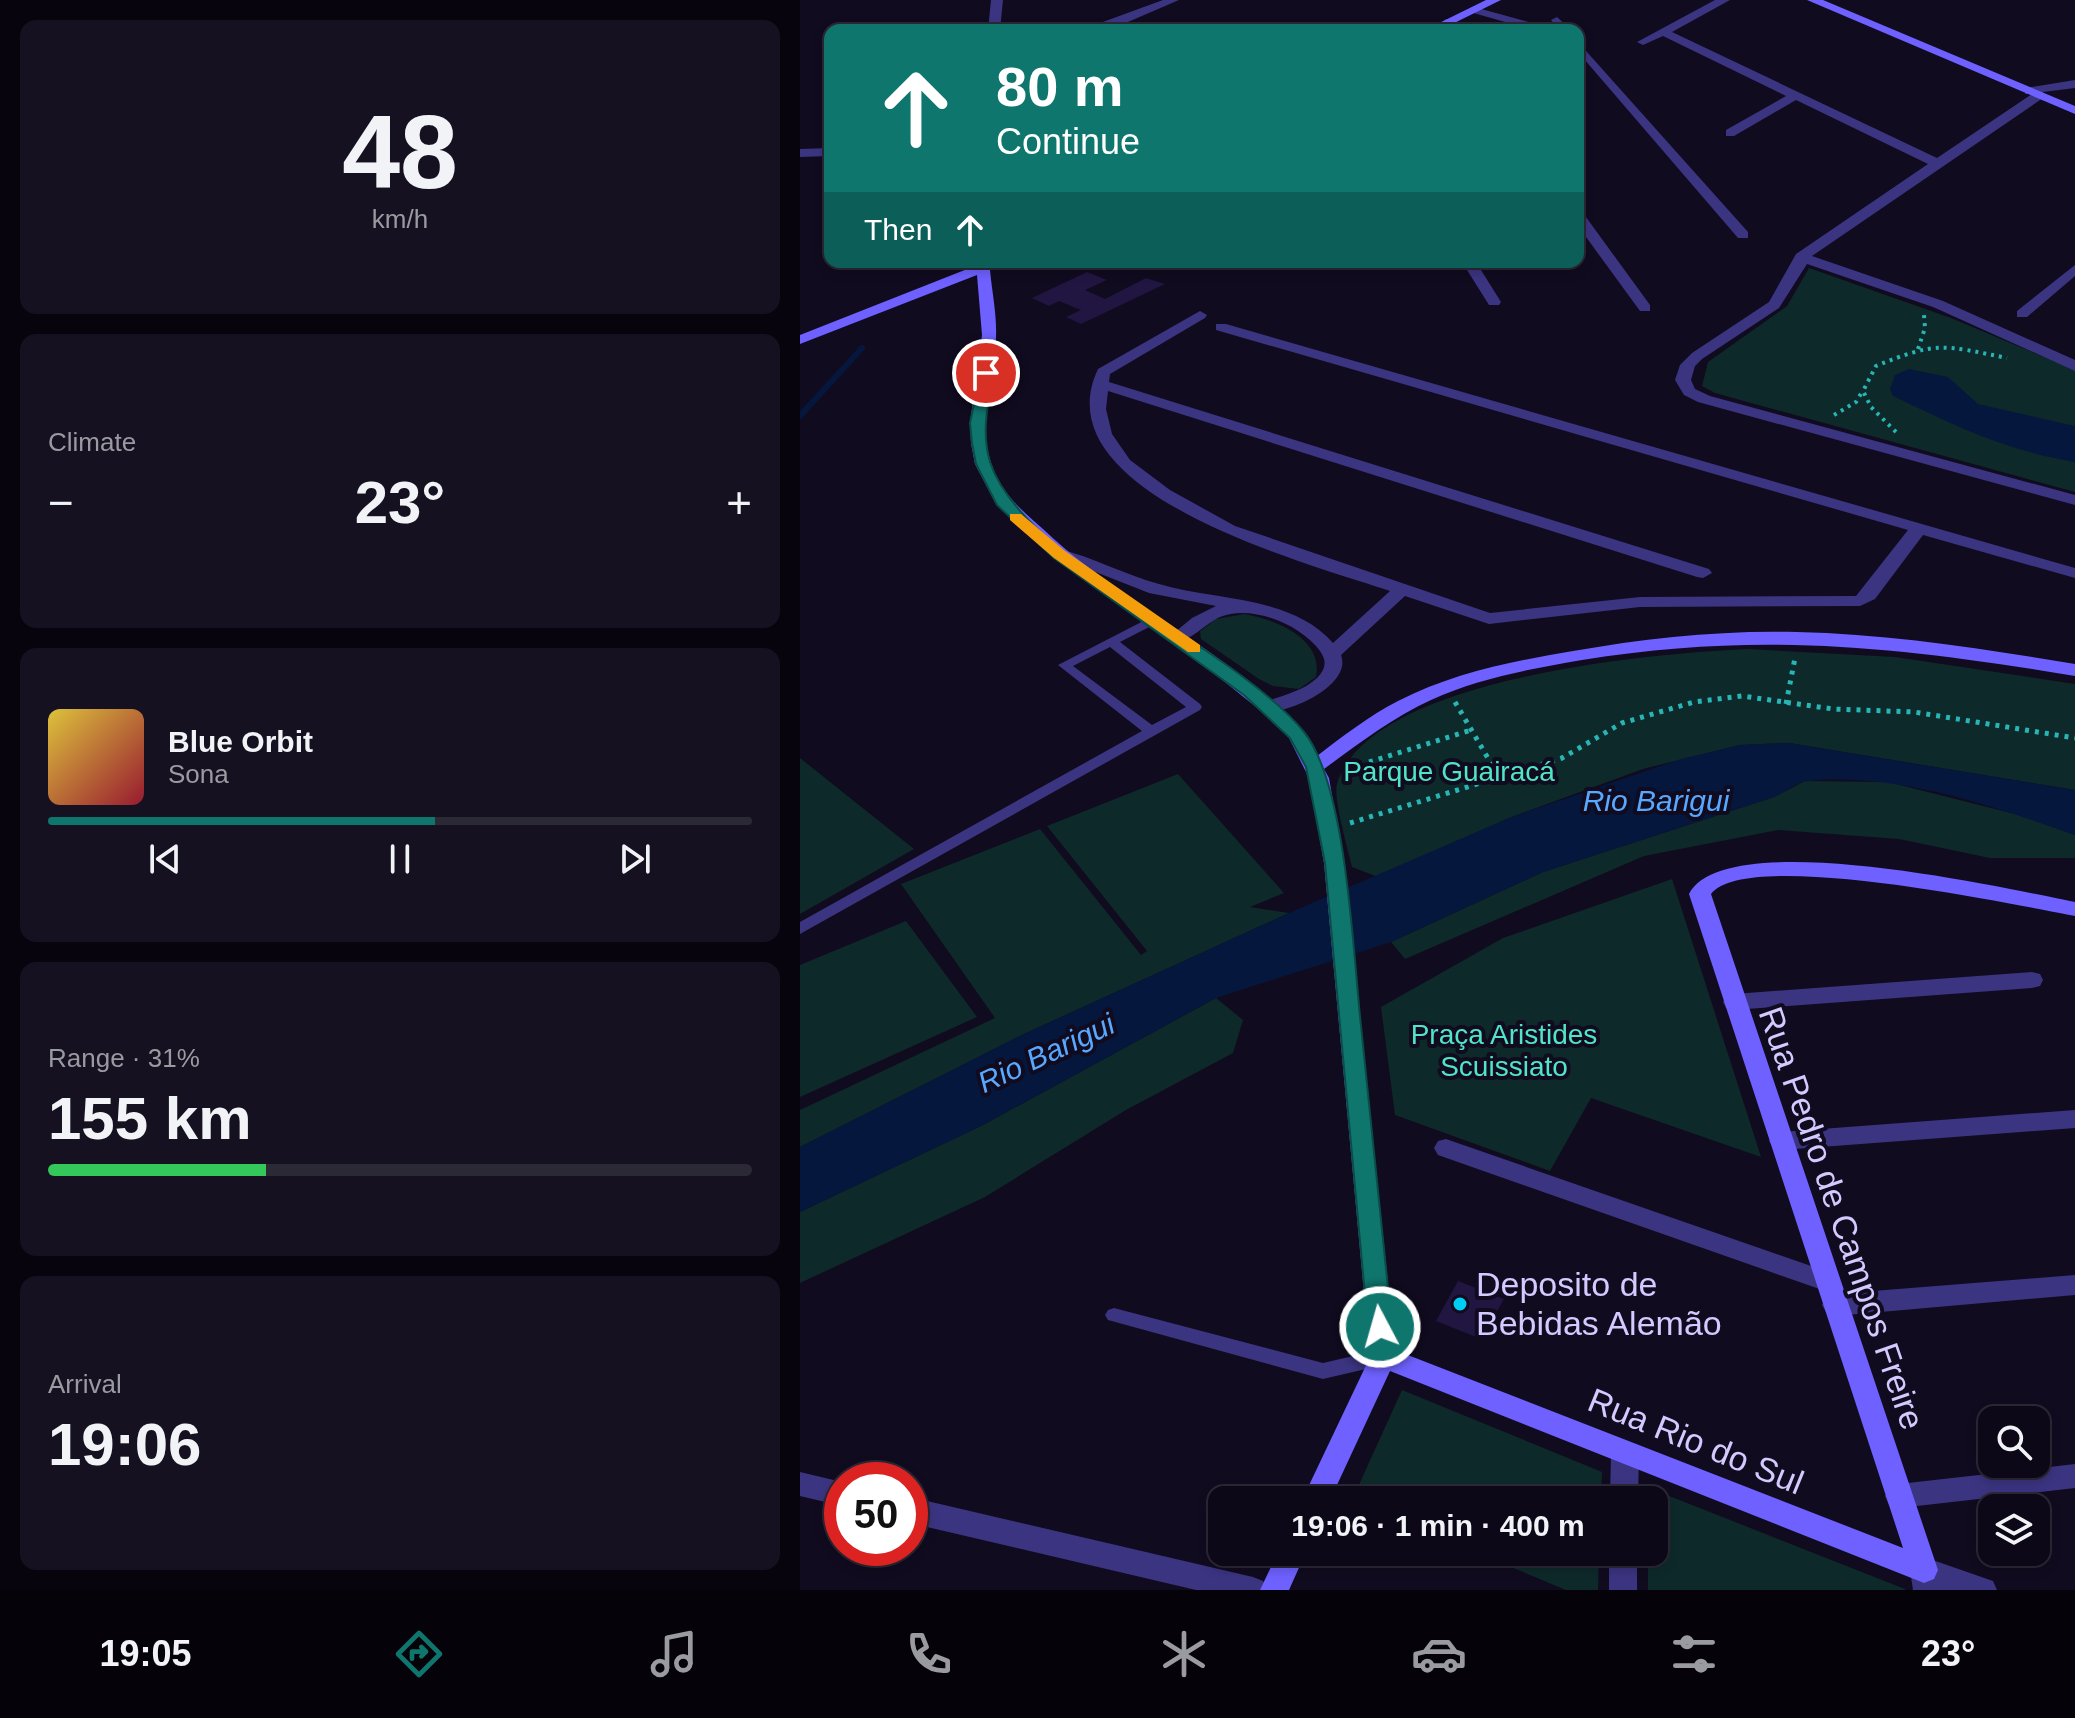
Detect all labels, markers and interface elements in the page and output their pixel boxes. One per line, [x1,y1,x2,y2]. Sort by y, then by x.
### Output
text: 80 m [996,55,1124,118]
icon: ahead [864,56,968,160]
text: 48 [342,94,458,210]
text: Continue [996,121,1140,162]
text: km/h [372,204,428,234]
icon: ahead [948,208,992,252]
text: Then [864,213,932,246]
pin [952,339,1020,407]
icon: arrive [964,351,1008,395]
text: Climate [48,427,136,457]
text: 23° [355,469,445,536]
text: − [48,478,74,527]
text: + [726,478,752,527]
text: Blue Orbit [168,725,313,758]
park label: Parque Guairacá [1343,756,1555,787]
text: Sona [168,759,229,789]
water label: Rio Barigui [1583,784,1731,817]
icon: previous [143,837,187,881]
icon: pause [378,837,422,881]
icon: next [613,837,657,881]
street label: Rua Pedro de Campos Freire [1752,1002,1932,1434]
water label: Rio Barigui [973,1006,1121,1099]
park label: Praça Aristides Scuissiato [1411,1019,1597,1082]
text: Range · 31% [48,1043,200,1073]
text: 155 km [48,1085,252,1152]
place label: Deposito de Bebidas Alemão [1476,1265,1722,1342]
position arrow [1338,1285,1422,1369]
marker: Deposito de Bebidas Alemão [1451,1295,1469,1313]
text: Arrival [48,1369,122,1399]
street label: Rua Rio do Sul [1583,1381,1809,1501]
map controls [1978,1406,2050,1566]
button: search [1978,1406,2050,1478]
text: 19:06 [48,1411,201,1478]
speed limit sign: 50 [824,1462,928,1566]
button: layers [1978,1494,2050,1566]
text: 19:06 · 1 min · 400 m [1291,1509,1585,1542]
icon: directions [391,1626,447,1682]
icon: music [646,1626,702,1682]
icon: phone [901,1626,957,1682]
icon: climate [1156,1626,1212,1682]
icon: car [1411,1626,1467,1682]
icon: filters [1666,1626,1722,1682]
text: 19:05 [100,1633,192,1674]
text: 23° [1921,1633,1975,1674]

